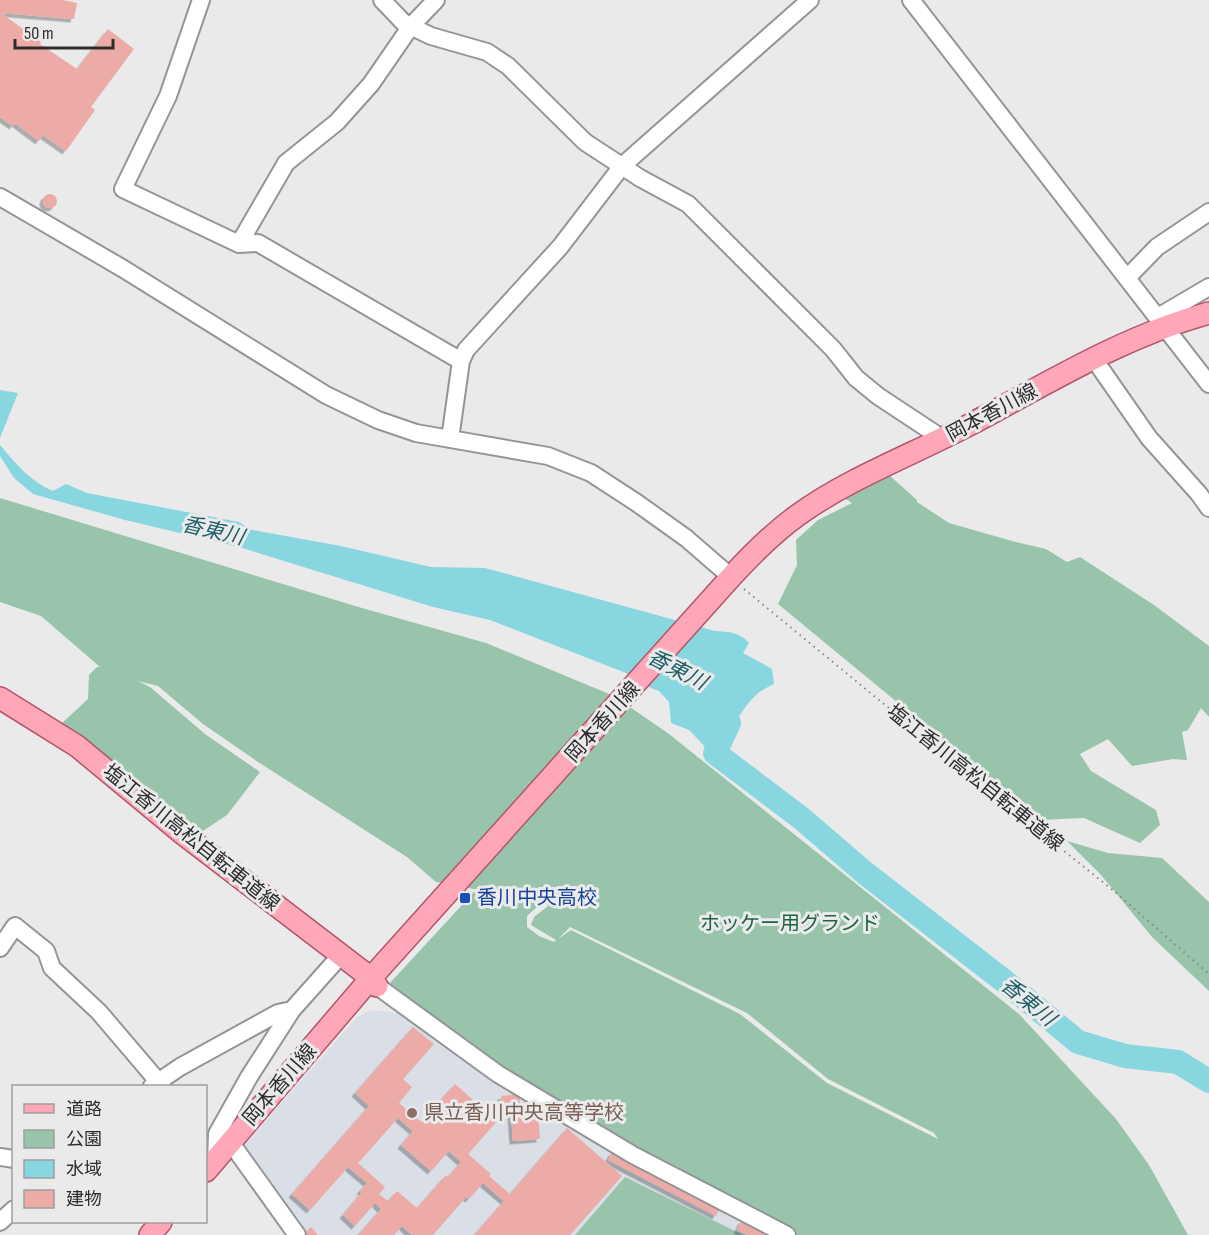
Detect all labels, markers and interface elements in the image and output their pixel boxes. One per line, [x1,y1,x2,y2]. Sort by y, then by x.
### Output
scale bar [15,12,112,50]
text: 50 m [24,23,54,44]
street label: 岡本香川線 [942,379,1042,447]
water label: 香東川 [179,512,248,551]
water label: 香東川 [643,645,713,696]
street label: 岡本香川線 [561,677,645,767]
street label: 塩江香川高松自転車道線 [882,699,1068,857]
street label: 塩江香川高松自転車道線 [98,759,284,917]
place label: 香川中央高校 [477,886,597,910]
marker: 香川中央高校 [458,891,472,905]
park label: ホッケー用グランド [700,912,880,936]
water label: 香東川 [996,972,1062,1033]
street label: 岡本香川線 [238,1039,322,1131]
legend [12,1085,207,1223]
text: 道路 [66,1099,102,1120]
place label: 県立香川中央高等学校 [424,1101,624,1125]
marker: 県立香川中央高等学校 [405,1106,419,1120]
text: 公園 [66,1129,102,1150]
text: 水域 [66,1159,102,1180]
text: 建物 [66,1189,102,1210]

